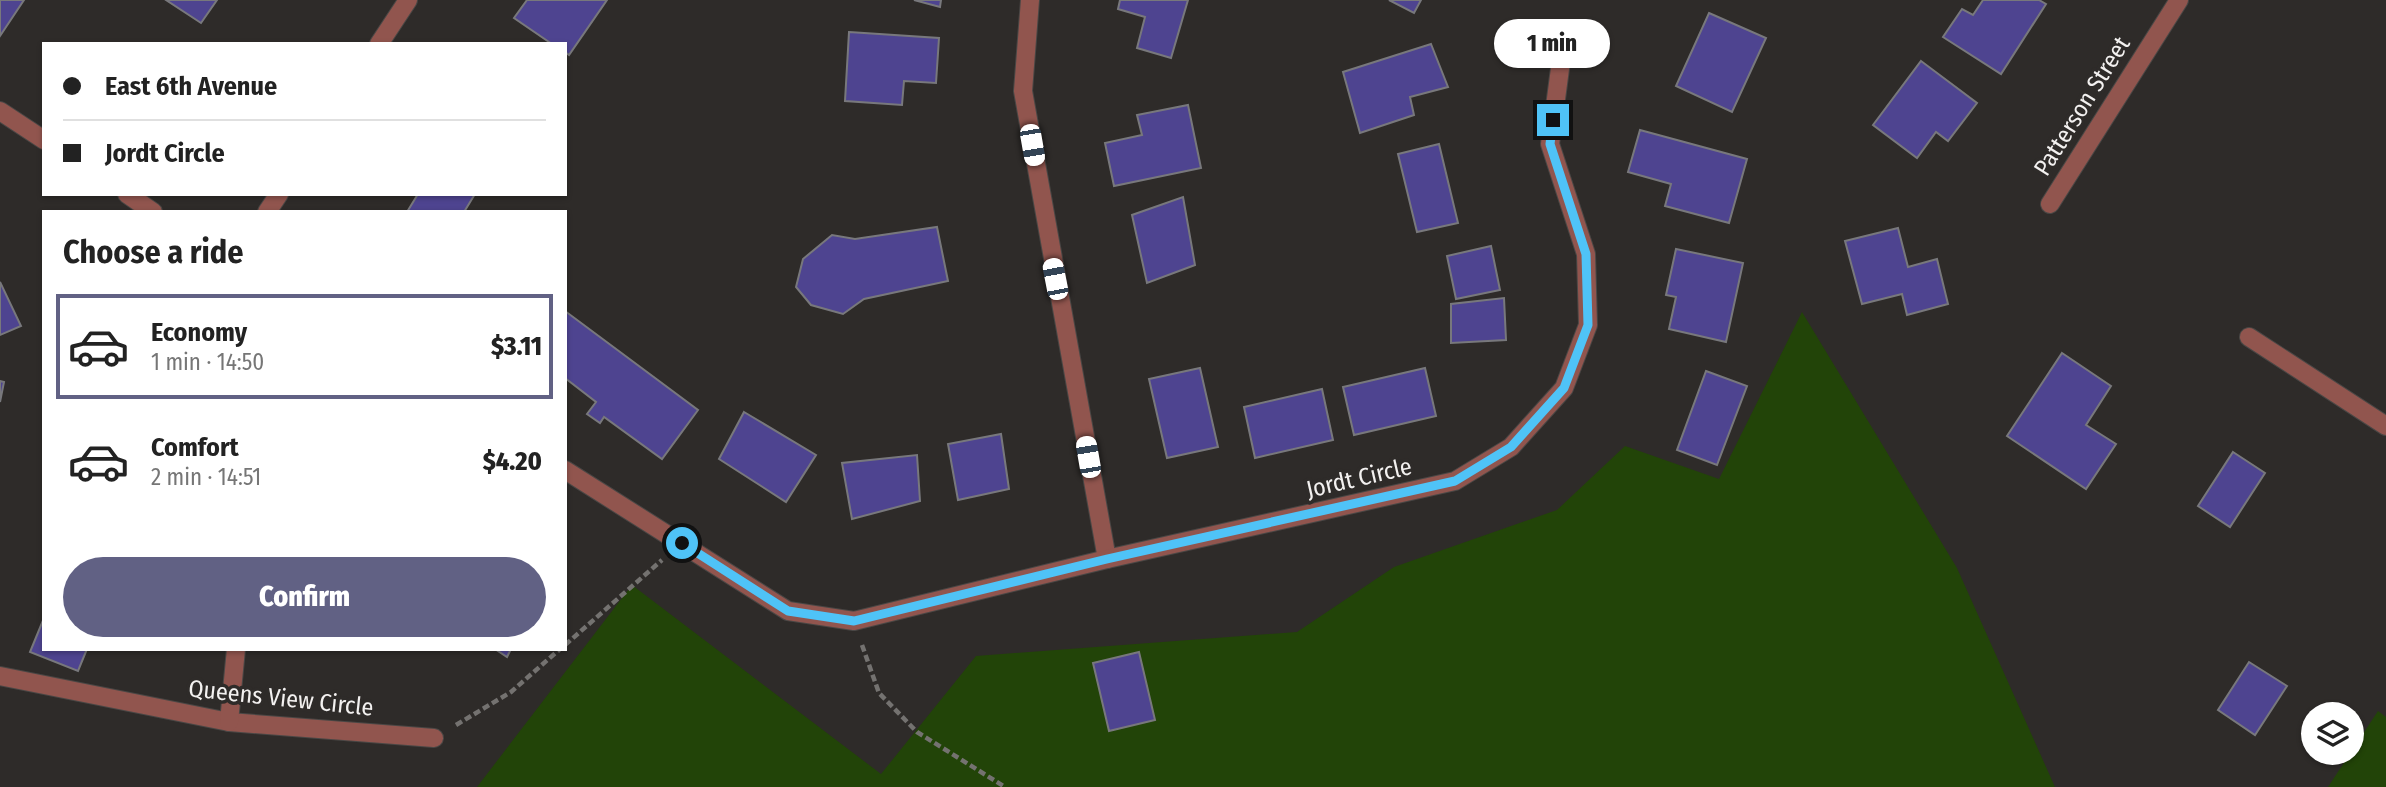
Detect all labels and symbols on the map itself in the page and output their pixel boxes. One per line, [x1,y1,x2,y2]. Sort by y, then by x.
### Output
callout: 1 min [1495,18,1611,68]
street label: Patterson Street [2028,31,2136,181]
route end [1537,104,1569,136]
car [1019,122,1046,168]
car [1041,256,1070,302]
car [1075,434,1102,480]
street label: Jordt Circle [1303,452,1415,504]
route start [666,527,698,559]
street label: Queens View Circle [187,674,375,722]

